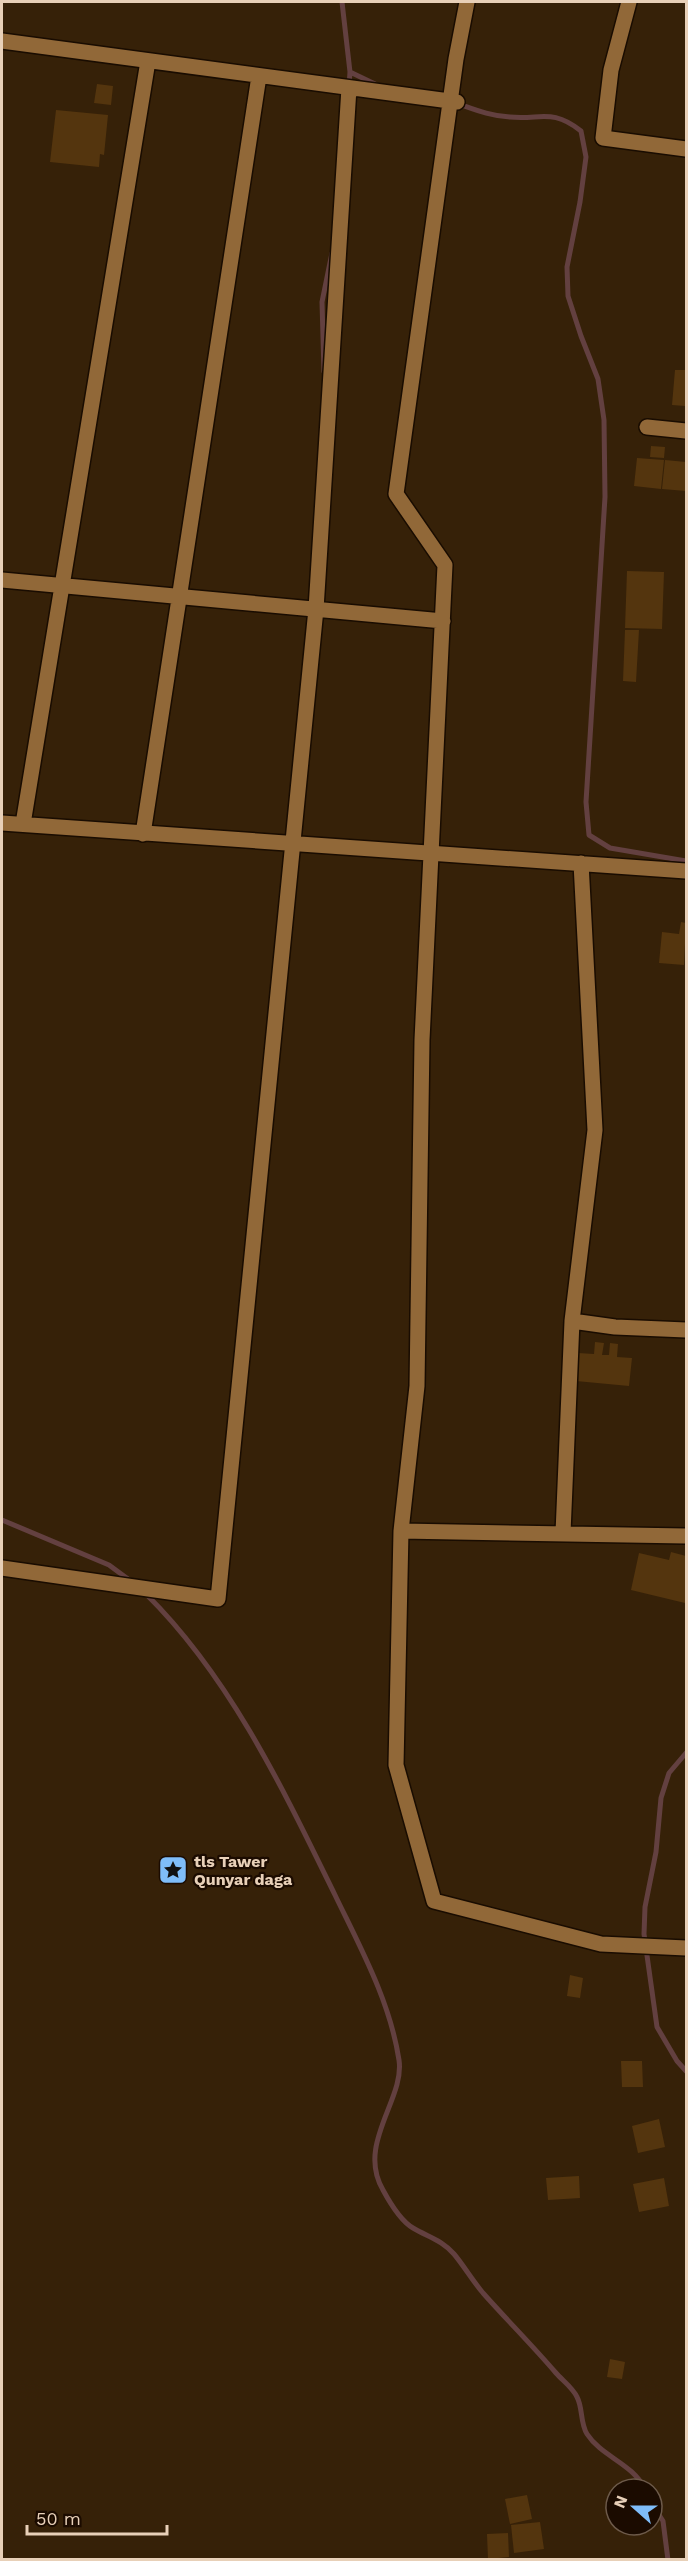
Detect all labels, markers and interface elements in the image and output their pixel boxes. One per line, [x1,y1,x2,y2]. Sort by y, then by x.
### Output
place label: tls Tawer Qunyar daga [194,1852,293,1889]
place icon: tls Tawer Qunyar daga [157,1854,189,1886]
north arrow [604,2477,664,2537]
text: N [609,2493,631,2511]
scale bar [27,2498,166,2536]
text: 50 m [36,2508,81,2529]

